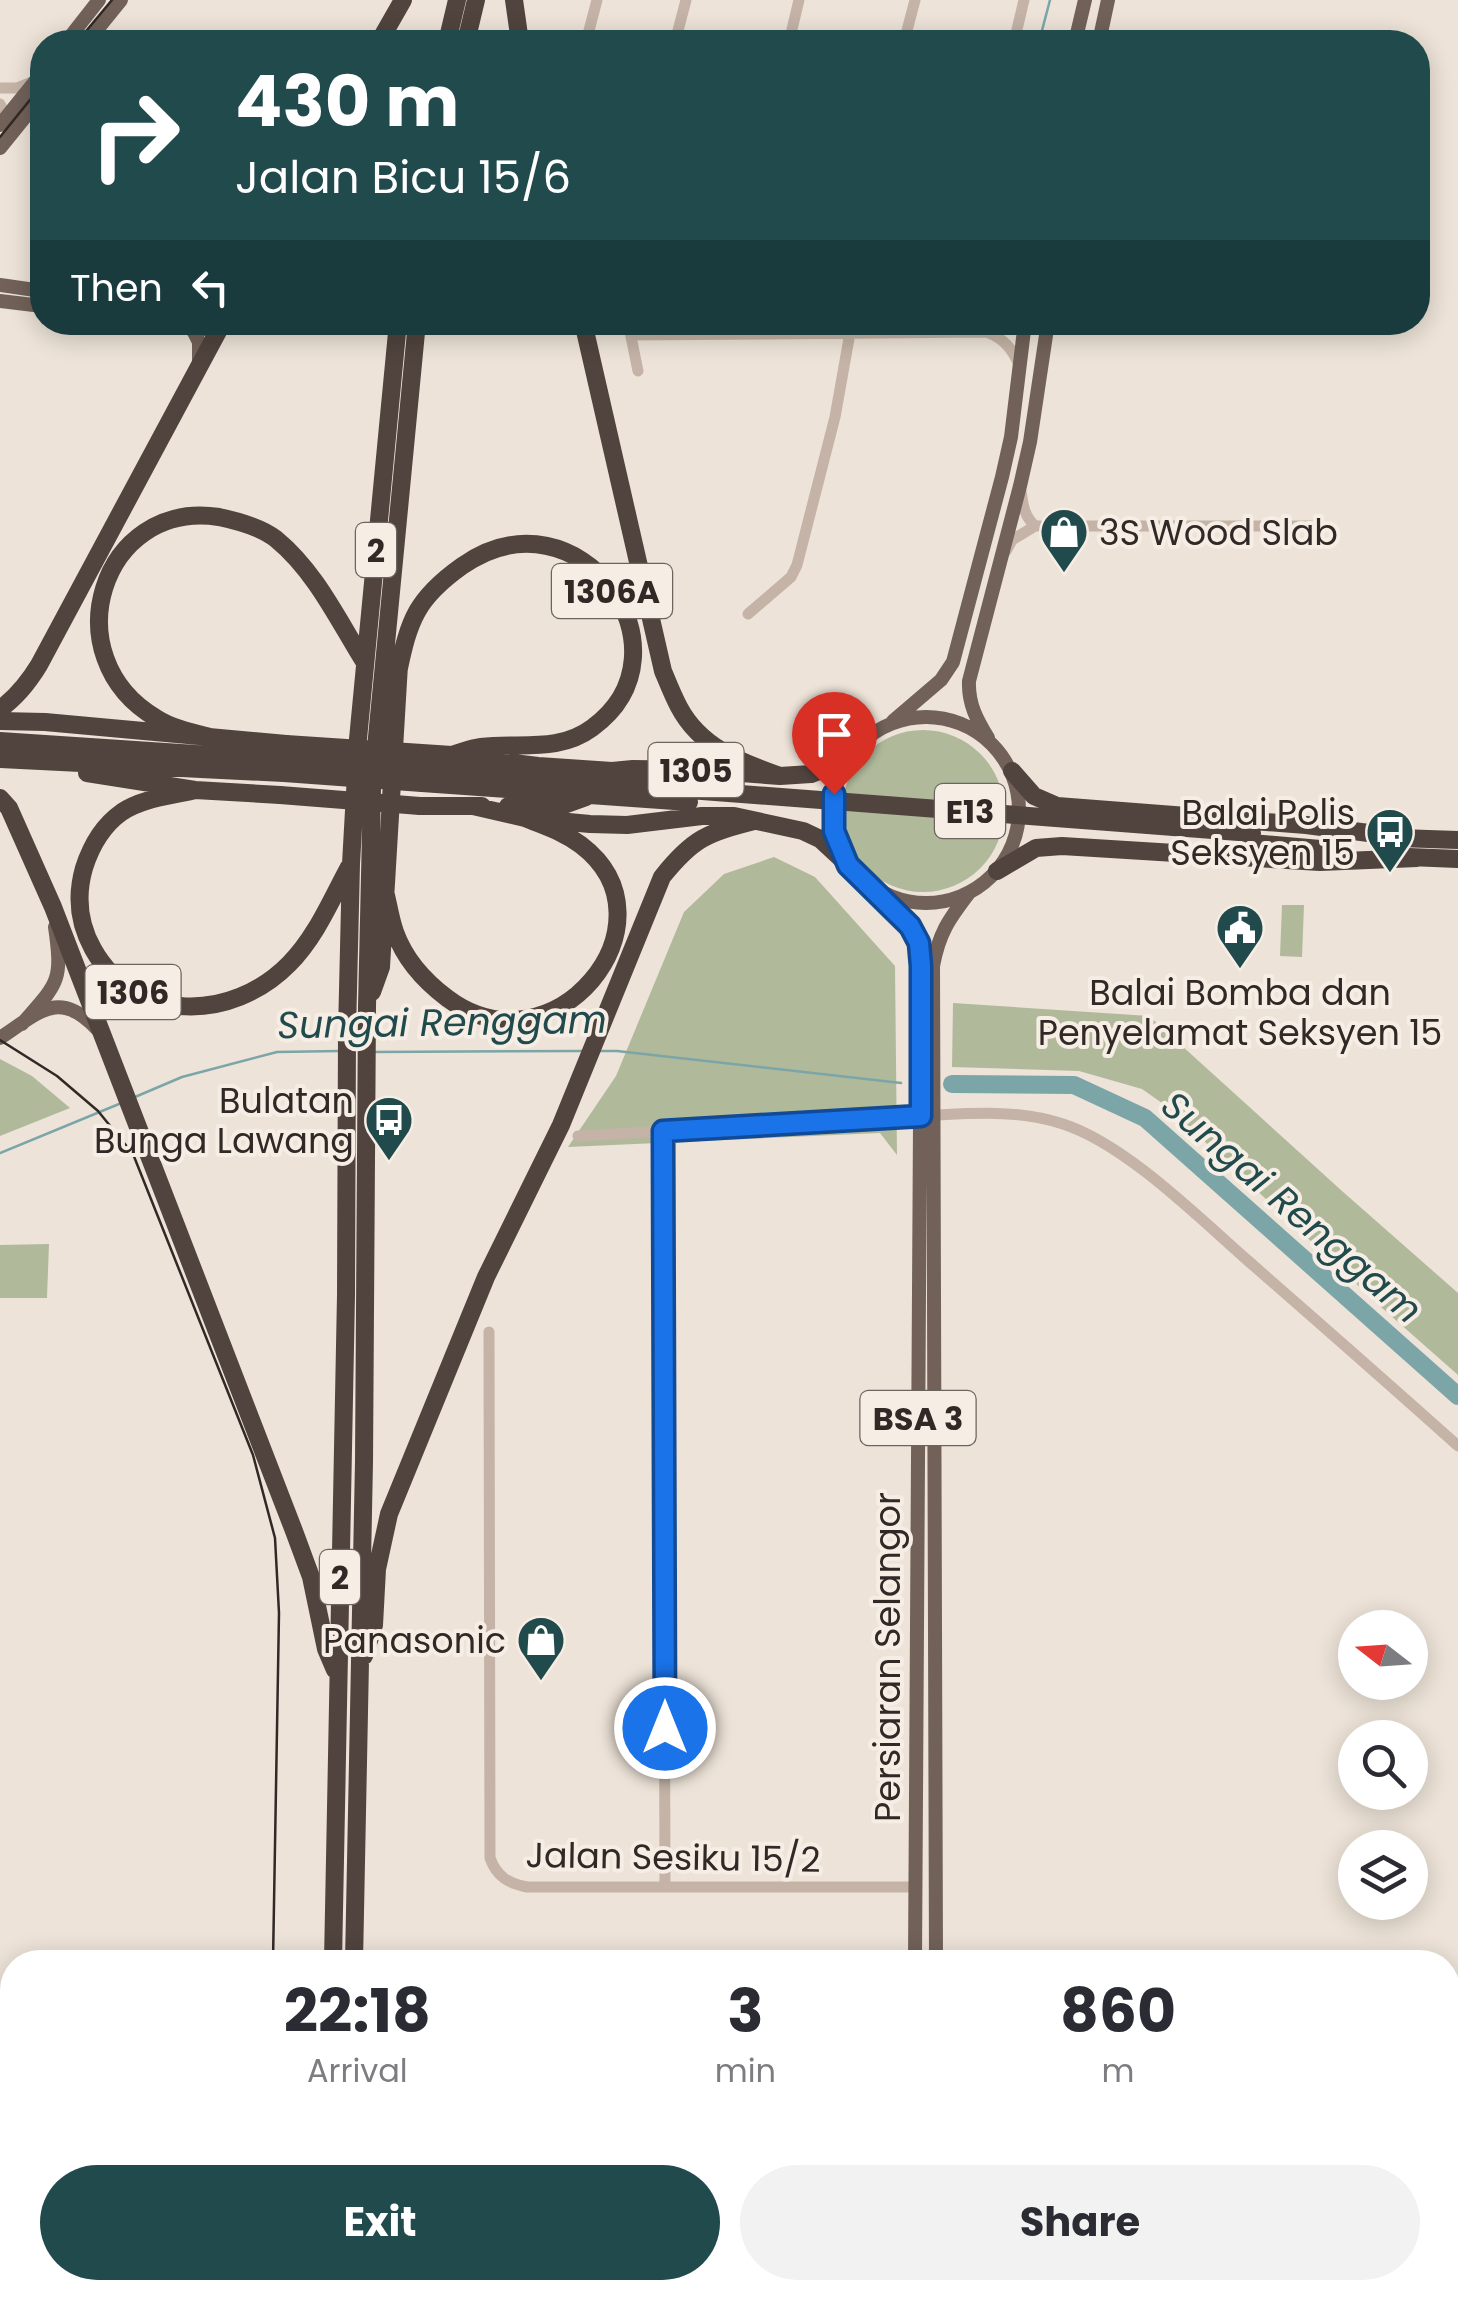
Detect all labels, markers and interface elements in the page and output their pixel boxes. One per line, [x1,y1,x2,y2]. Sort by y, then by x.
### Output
text: 430 m [235,52,459,151]
icon: right [70,70,200,200]
text: Jalan Bicu 15/6 [235,146,571,209]
icon: left [183,260,238,315]
text: Then [70,261,163,314]
shop icon: 3S Wood Slab [1038,506,1090,574]
place label: 3S Wood Slab [1099,508,1338,557]
road number: 2 [356,523,396,577]
road number: 1306A [552,564,672,618]
pin [792,692,877,795]
icon: arrive [807,707,862,762]
road number: 1305 [648,743,744,797]
road number: E13 [935,784,1005,838]
place label: Balai Polis Seksyen 15 [1170,788,1355,877]
bus stop icon: Balai Polis Seksyen 15 [1364,806,1416,874]
public building icon: Balai Bomba dan Penyelamat Seksyen 15 [1214,902,1266,970]
road number: 1306 [86,965,180,1019]
place label: Balai Bomba dan Penyelamat Seksyen 15 [1038,968,1442,1057]
water label: Sungai Renggam [277,993,607,1051]
place label: Bulatan Bunga Lawang [94,1076,354,1165]
water label: Sungai Renggam [1150,1079,1434,1335]
bus stop icon: Bulatan Bunga Lawang [363,1094,415,1162]
road number: BSA 3 [860,1391,976,1445]
street label: Persiaran Selangor [863,1492,912,1822]
road number: 2 [320,1550,360,1604]
north arrow [1338,1610,1428,1700]
map controls [1338,1610,1428,1920]
shop icon: Panasonic [515,1614,567,1682]
place label: Panasonic [323,1616,506,1665]
position arrow [613,1676,717,1780]
button: search [1338,1720,1428,1810]
street label: Jalan Sesiku 15/2 [525,1830,821,1884]
button: layers [1338,1830,1428,1920]
text: 22:18 [284,1969,431,2053]
text: 3 [727,1969,764,2053]
text: 860 [1060,1969,1176,2053]
text: Arrival [307,2048,408,2093]
text: min [715,2048,776,2093]
text: m [1102,2048,1134,2093]
button: Exit [40,2165,720,2280]
button: Share [740,2165,1420,2280]

